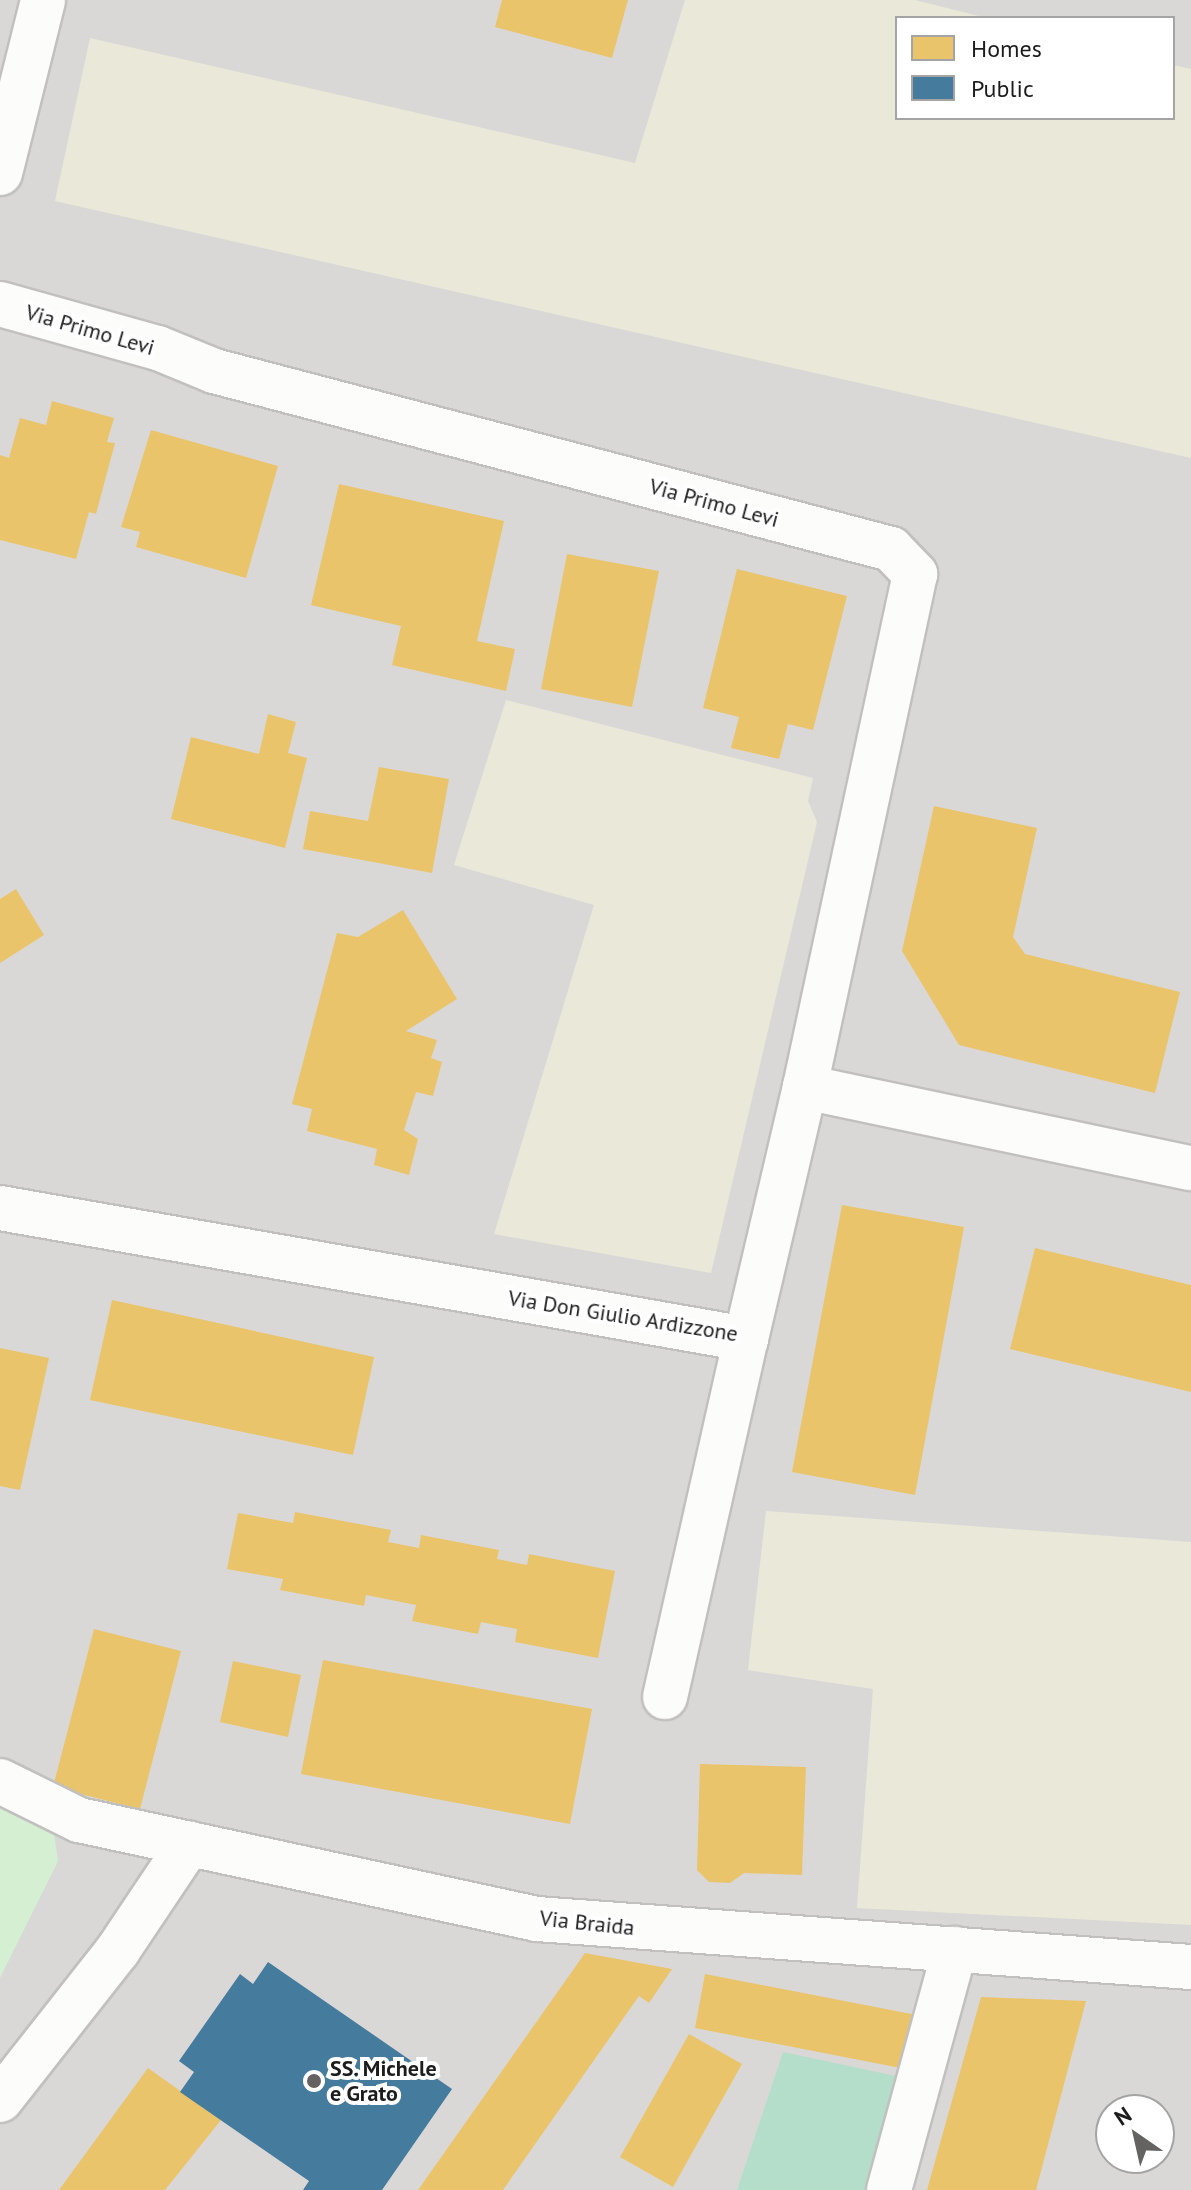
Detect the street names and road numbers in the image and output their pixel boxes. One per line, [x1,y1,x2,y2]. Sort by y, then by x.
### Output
street label: Via Primo Levi [22,299,158,361]
street label: Via Primo Levi [646,473,782,533]
street label: Via Don Giulio Ardizzone [506,1285,740,1347]
street label: Via Braida [538,1905,636,1941]

